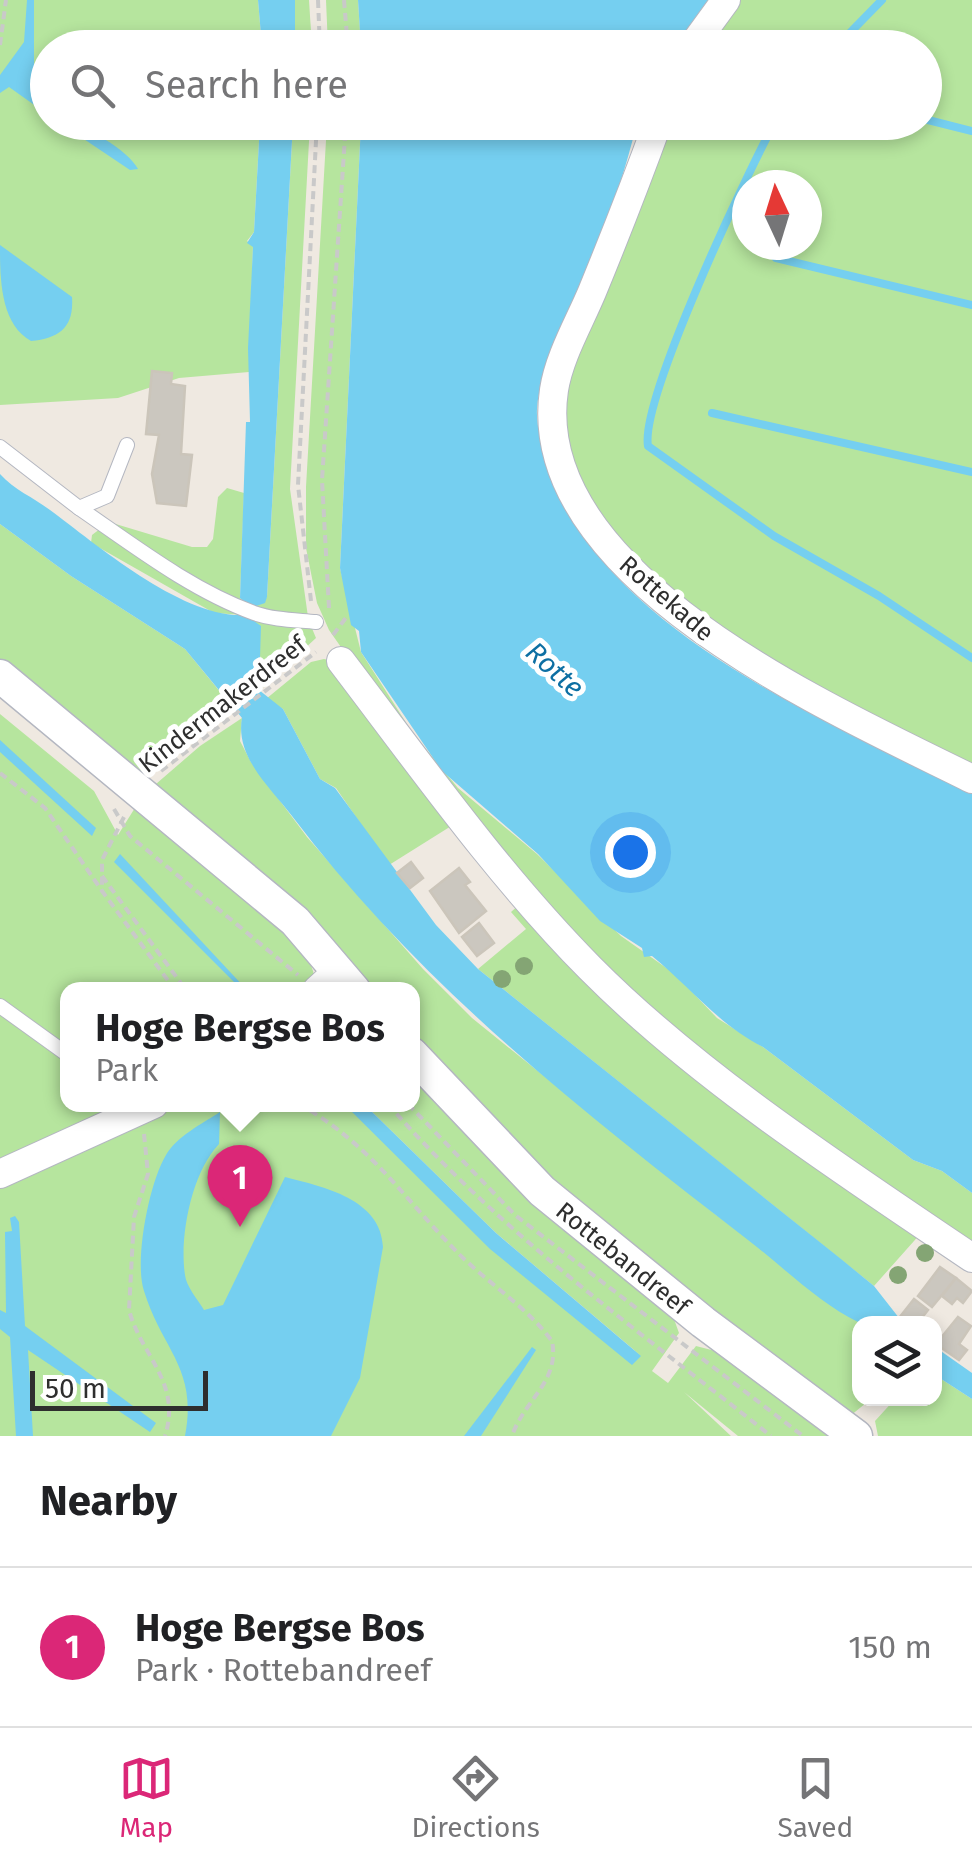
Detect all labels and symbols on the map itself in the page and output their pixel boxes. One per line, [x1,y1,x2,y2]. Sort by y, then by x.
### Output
north arrow [732,170,822,260]
street label: Rottekade [613,550,720,648]
street label: Kindermakerdreef [133,629,314,779]
water label: Rotte [519,635,590,704]
your location [605,827,656,878]
pin: 1 [208,1144,272,1227]
street label: Rottebandreef [550,1196,696,1323]
scale bar [30,1366,208,1410]

